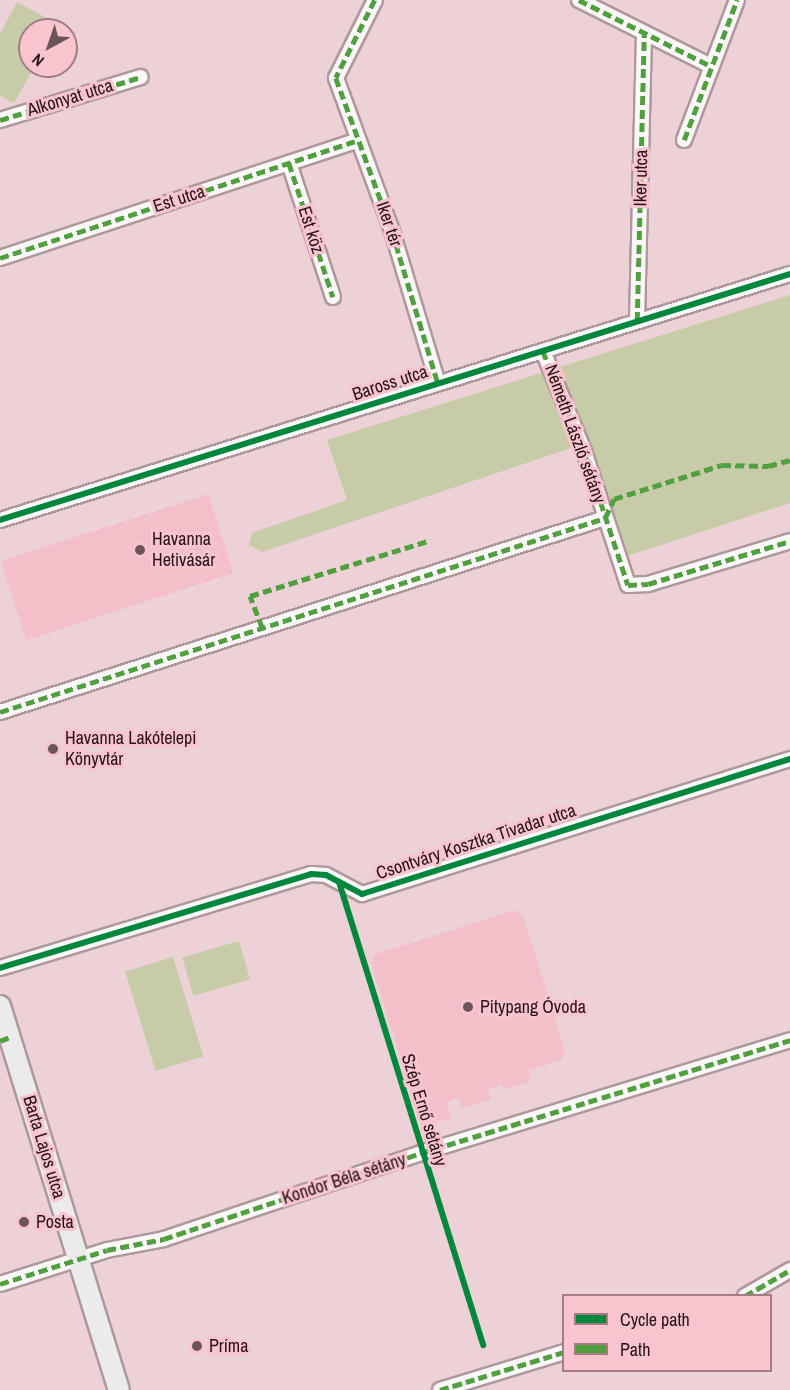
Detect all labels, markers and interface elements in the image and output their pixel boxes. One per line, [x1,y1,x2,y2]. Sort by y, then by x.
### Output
north arrow [18,18,78,78]
text: N [27,49,48,72]
street label: Alkonyat utca [24,75,116,121]
street label: Iker utca [630,150,652,206]
street label: Est utca [150,180,208,218]
street label: Iker tér [371,199,407,249]
street label: Est köz [293,204,329,256]
street label: Baross utca [350,361,430,405]
street label: Németh László sétány [540,362,610,506]
place label: Havanna Hetivásár [152,529,215,572]
marker: Havanna Hetivásár [133,543,147,557]
place label: Havanna Lakótelepi Könyvtár [65,728,196,771]
marker: Havanna Lakótelepi Könyvtár [46,742,60,756]
street label: Csontváry Kosztka Tivadar utca [373,799,579,885]
place label: Pitypang Óvoda [480,996,586,1018]
marker: Pitypang Óvoda [461,1000,475,1014]
street label: Szép Ernő sétány [397,1051,451,1169]
street label: Barta Lajos utca [18,1093,70,1201]
street label: Kondor Béla sétány [279,1149,409,1209]
place label: Posta [36,1211,74,1233]
marker: Posta [17,1215,31,1229]
legend [562,1294,772,1372]
text: Cycle path [620,1307,690,1332]
place label: Príma [209,1335,248,1357]
text: Path [620,1337,650,1362]
marker: Príma [190,1339,204,1353]

